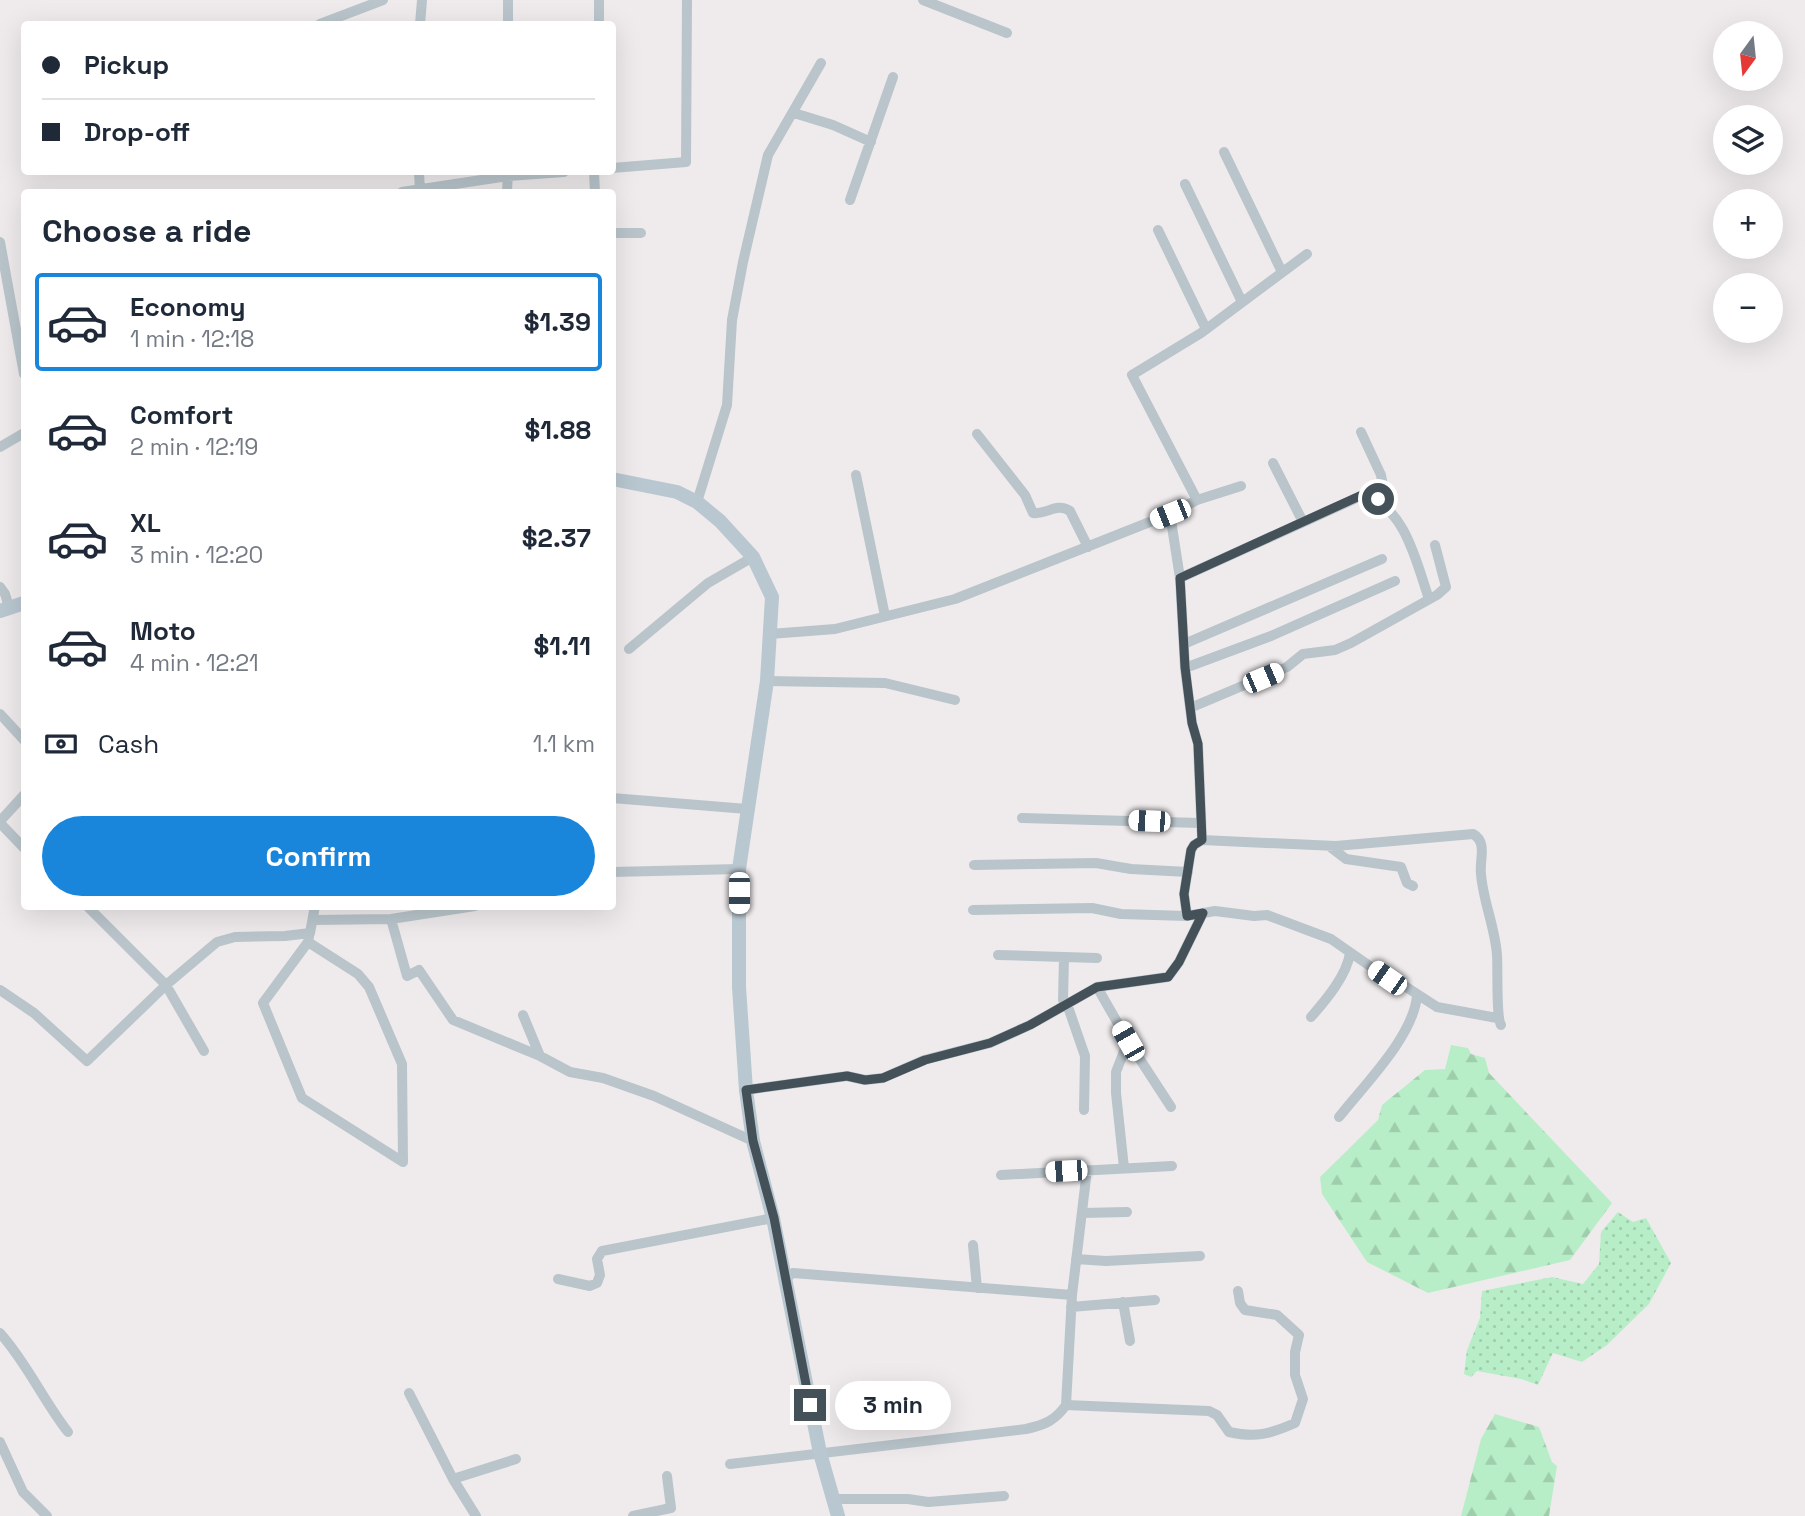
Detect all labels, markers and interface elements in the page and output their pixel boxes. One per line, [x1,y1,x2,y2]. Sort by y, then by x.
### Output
north arrow [1713,21,1783,91]
map controls [1713,21,1783,343]
text: Pickup [84,48,169,82]
button: layers [1713,105,1783,175]
text: Drop-off [84,115,190,149]
button: + [1713,189,1783,259]
text: Choose a ride [42,211,252,251]
button: − [1713,273,1783,343]
text: Economy [130,290,246,324]
icon: car [46,291,109,354]
text: $1.39 [524,305,591,339]
text: 1 min · 12:18 [130,324,254,354]
text: Comfort [130,398,233,432]
icon: car [46,399,109,462]
text: $1.88 [525,413,591,447]
text: 2 min · 12:19 [130,432,258,462]
route start [1362,483,1394,515]
car [1147,496,1194,532]
text: XL [130,506,161,540]
icon: car [46,507,109,570]
text: $2.37 [522,521,591,555]
text: 3 min · 12:20 [130,540,263,570]
text: Moto [130,614,196,648]
icon: car [46,615,109,678]
text: $1.11 [534,629,591,663]
text: 4 min · 12:21 [130,648,259,678]
car [1240,660,1287,696]
icon: cash [42,725,80,763]
text: Cash [98,727,159,761]
text: 1.1 km [533,729,595,759]
car [1128,810,1171,832]
button: Confirm [42,816,595,896]
car [729,872,750,914]
car [1364,957,1411,999]
car [1109,1018,1148,1064]
car [1045,1159,1088,1183]
callout: 3 min [834,1380,950,1430]
route end [794,1389,826,1421]
text: 3 min [863,1390,923,1420]

